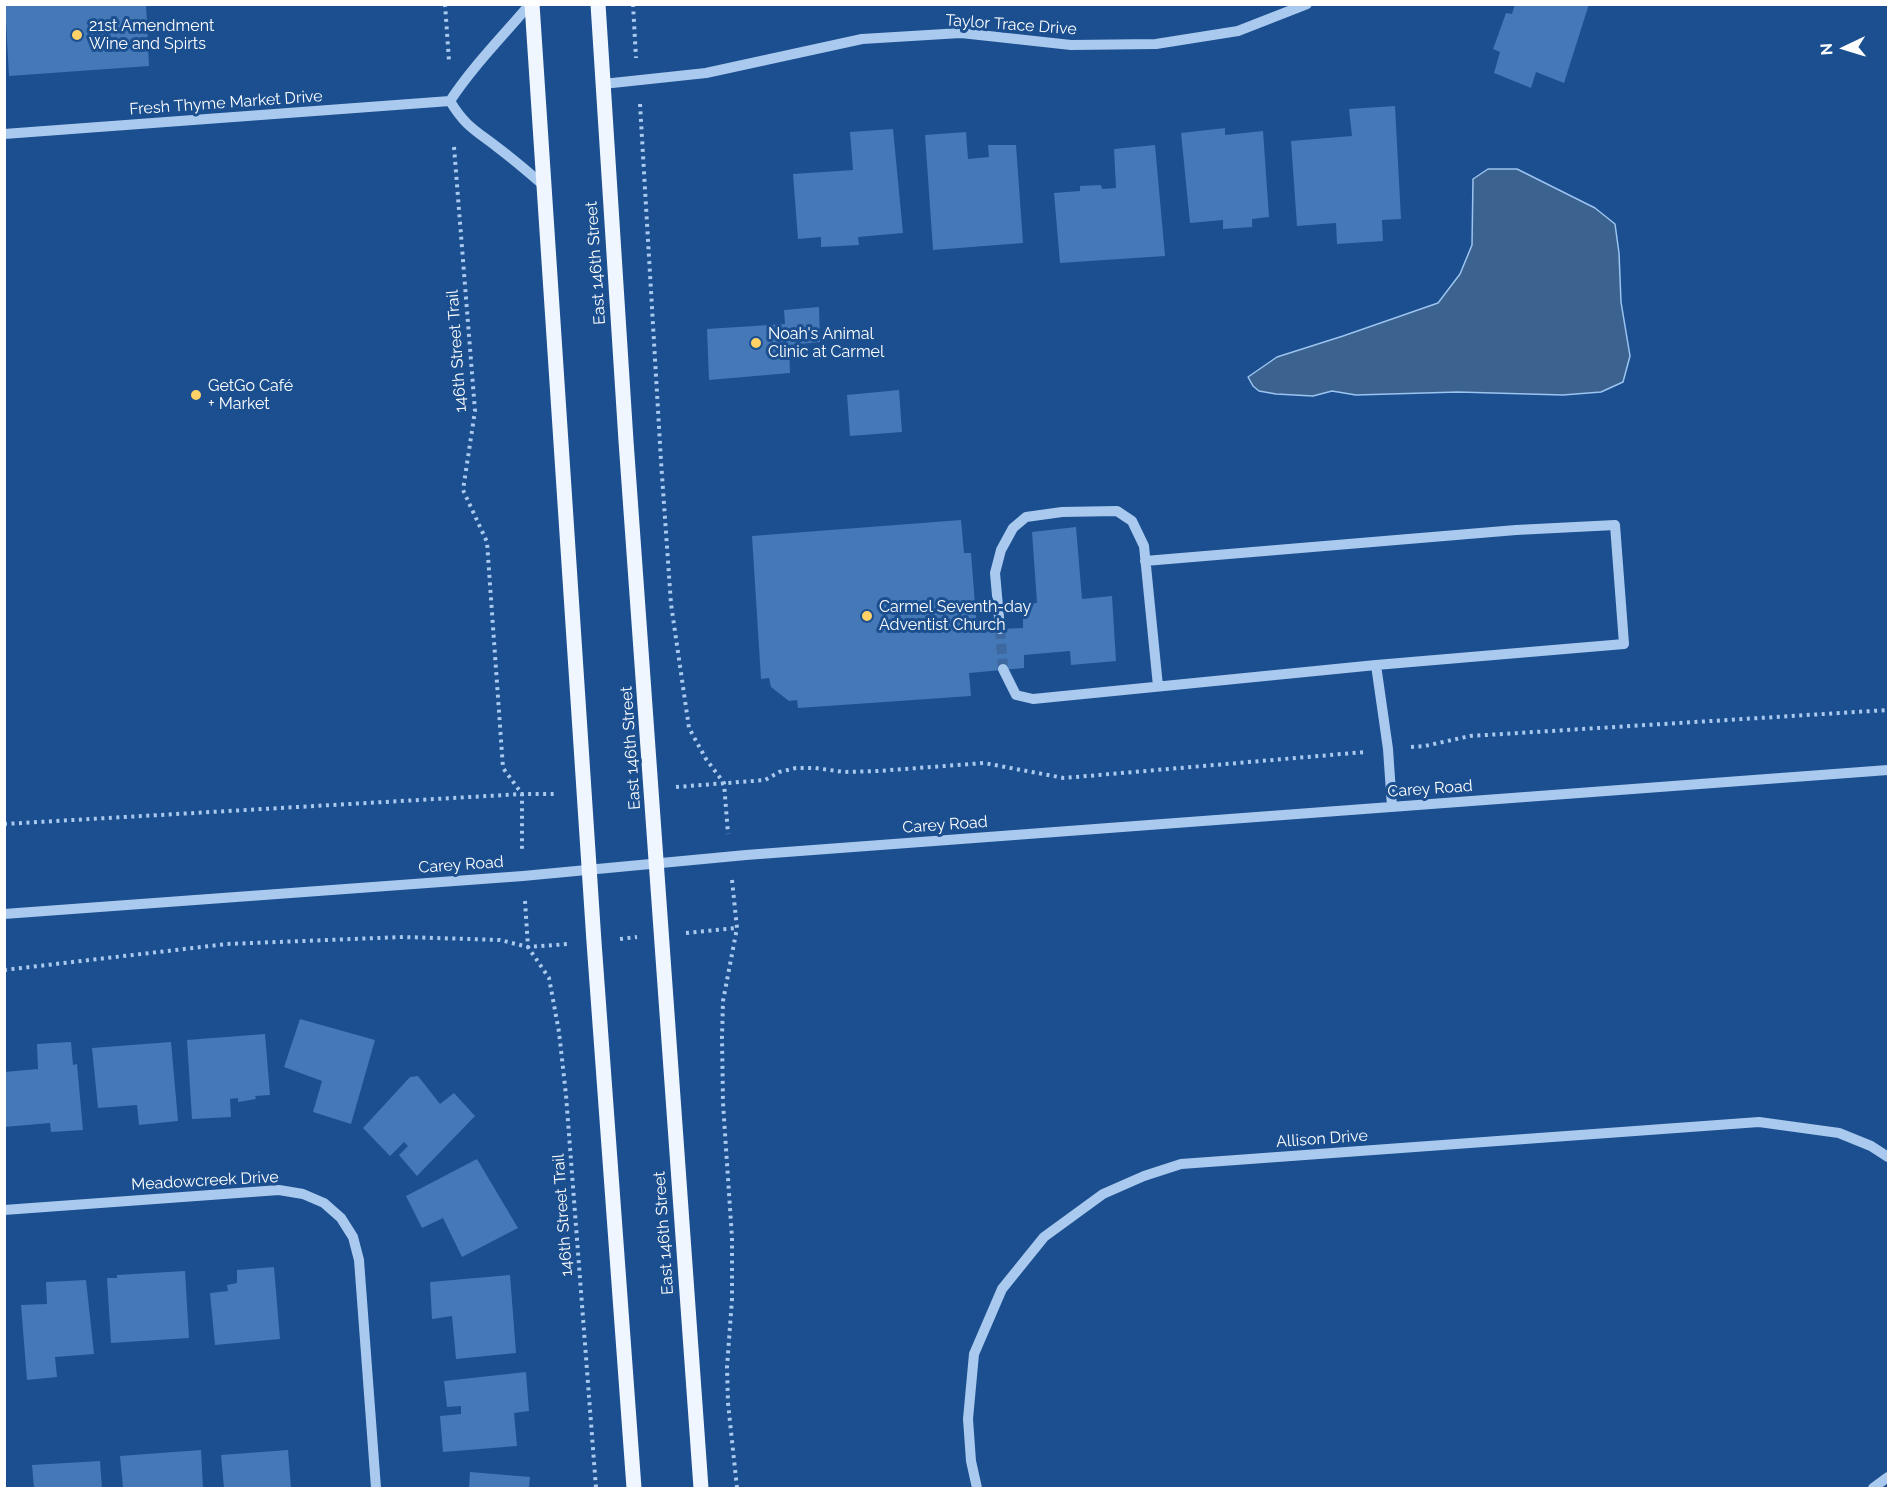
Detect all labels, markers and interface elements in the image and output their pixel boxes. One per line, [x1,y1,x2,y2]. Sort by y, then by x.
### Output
street label: Taylor Trace Drive [945,11,1077,39]
place label: 21st Amendment Wine and Spirts [89,16,214,54]
north arrow [1815,18,1875,78]
marker: 21st Amendment Wine and Spirts [70,28,84,42]
text: N [1817,43,1836,56]
street label: Fresh Thyme Market Drive [129,87,323,119]
street label: East 146th Street [582,201,610,325]
street label: 146th Street Trail [443,289,471,413]
place label: Noah's Animal Clinic at Carmel [768,324,884,362]
marker: Noah's Animal Clinic at Carmel [749,336,763,350]
place label: GetGo Café + Market [208,376,293,414]
marker: GetGo Café + Market [189,388,203,402]
place label: Carmel Seventh-day Adventist Church [879,597,1031,635]
marker: Carmel Seventh-day Adventist Church [860,609,874,623]
street label: East 146th Street [617,686,645,810]
street label: Carey Road [1387,776,1473,802]
street label: Carey Road [902,812,988,838]
street label: Carey Road [418,852,504,878]
street label: Allison Drive [1276,1126,1368,1152]
street label: 146th Street Trail [549,1153,577,1277]
street label: Meadowcreek Drive [131,1168,279,1194]
street label: East 146th Street [650,1171,678,1295]

